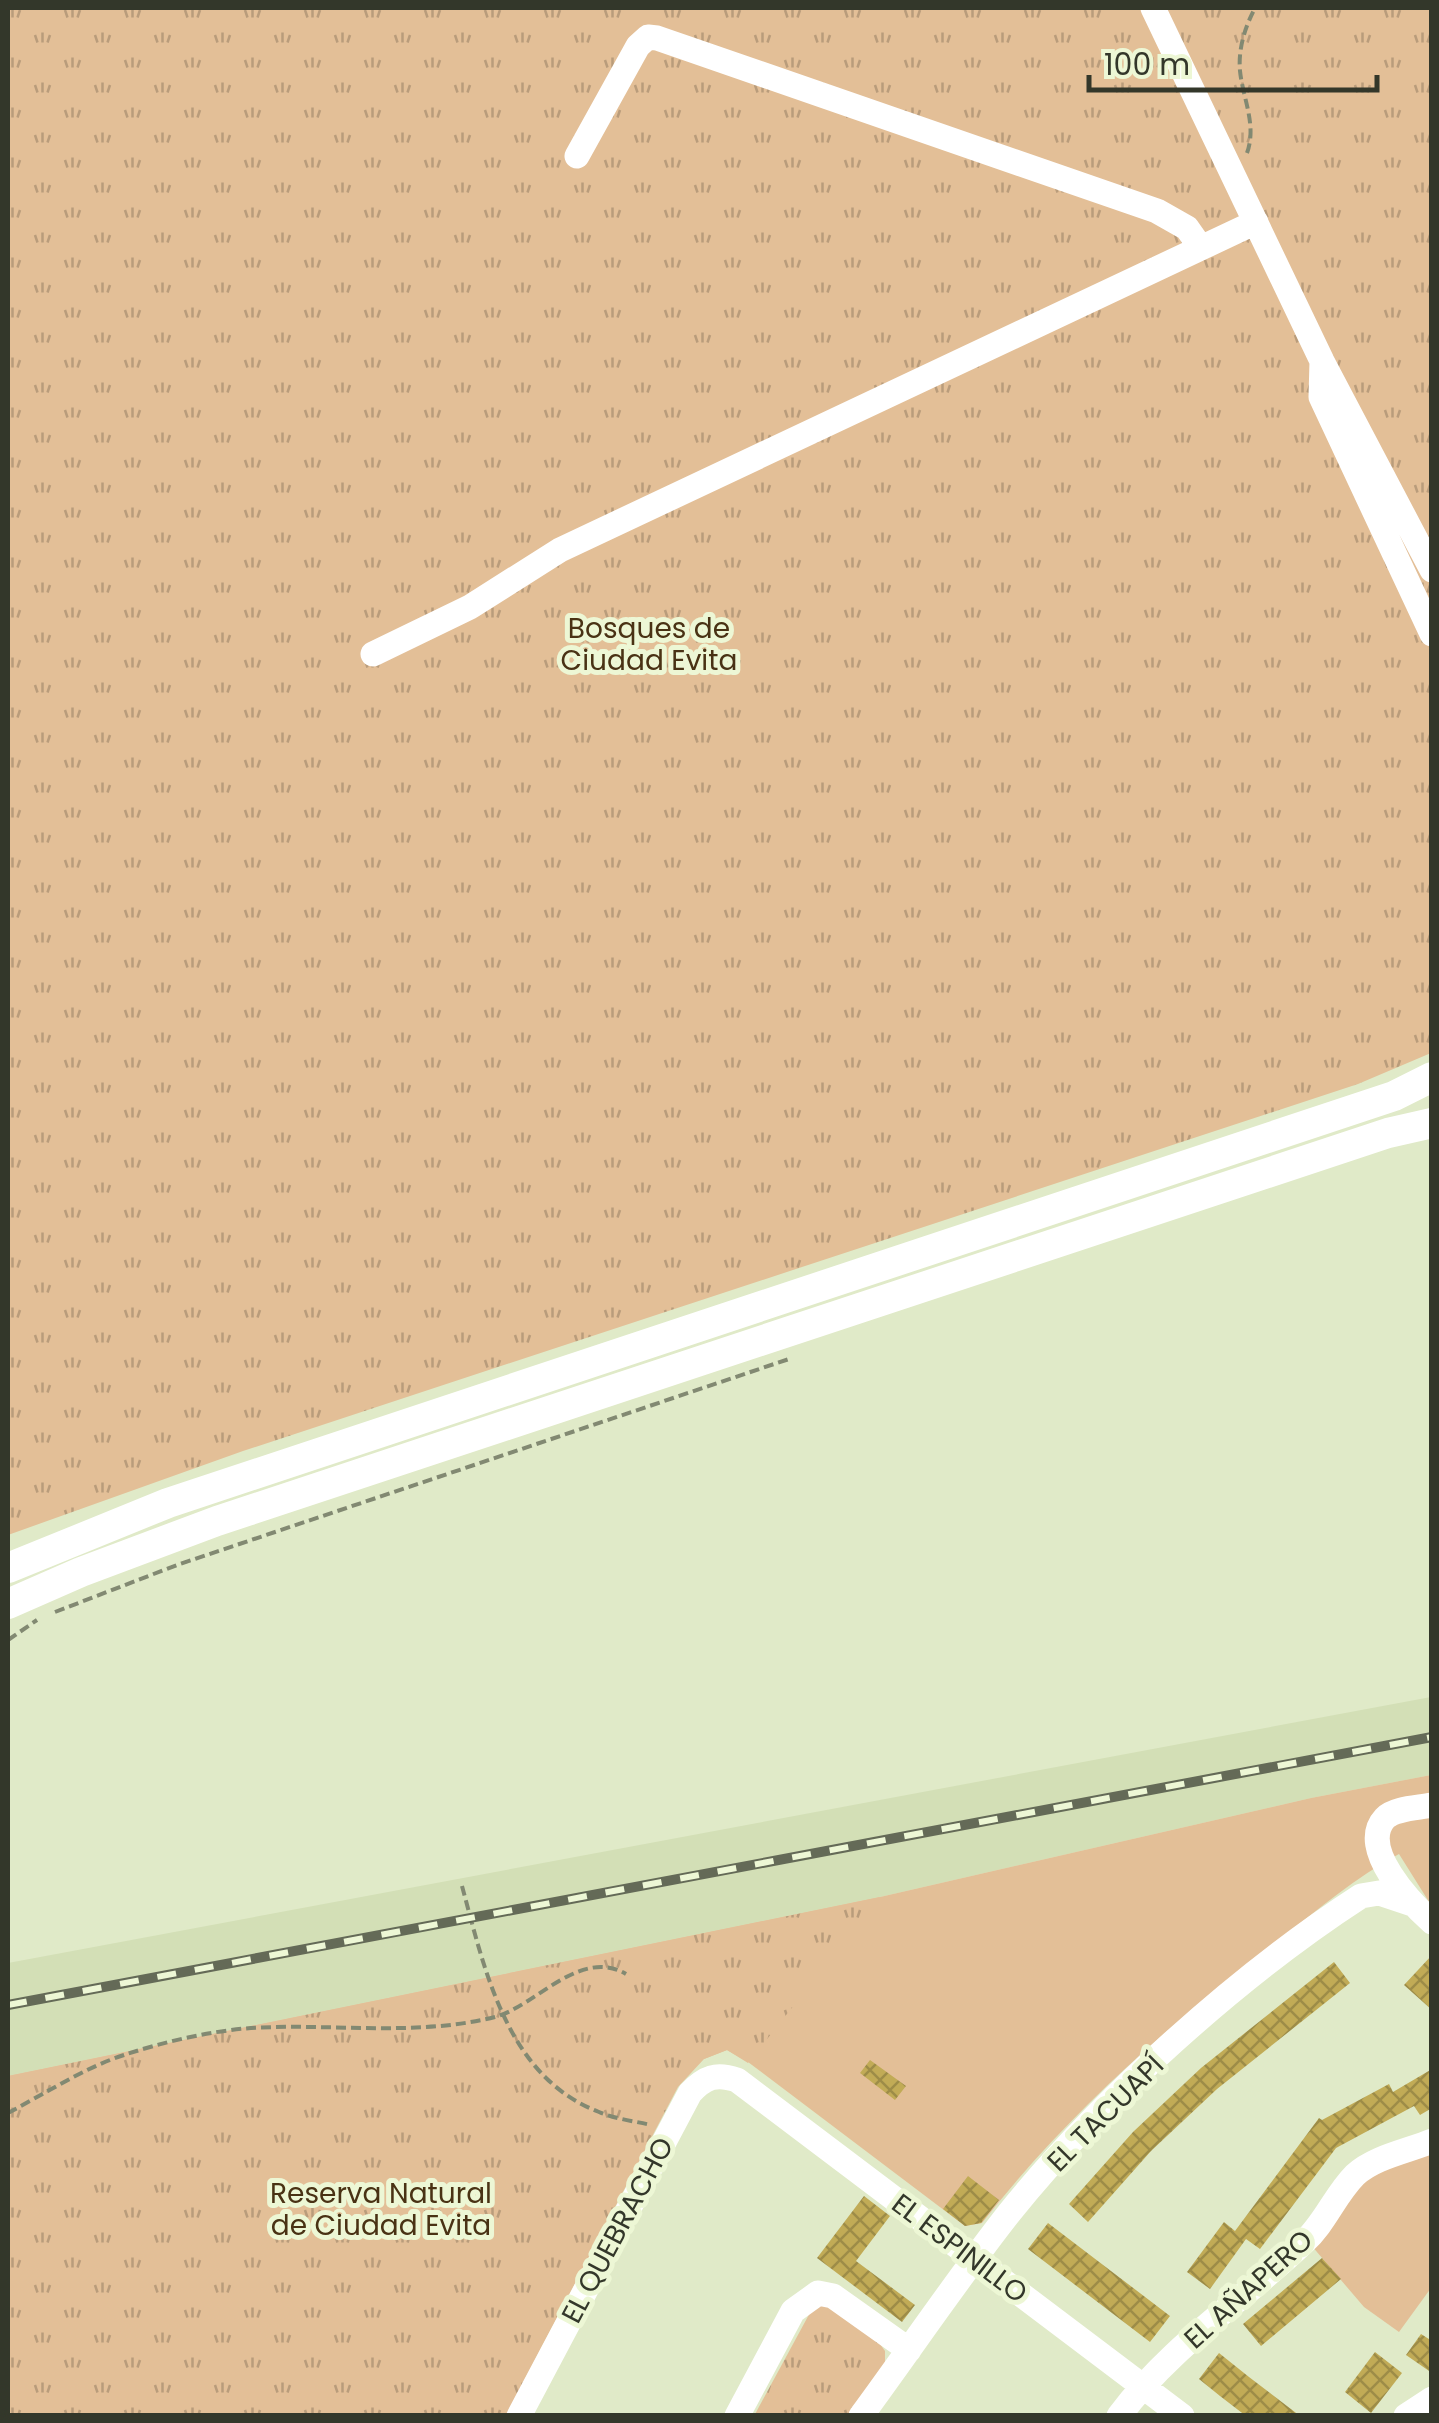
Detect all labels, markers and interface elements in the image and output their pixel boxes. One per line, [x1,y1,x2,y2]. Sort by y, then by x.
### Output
scale bar [1089,30,1376,92]
text: 100 m [1104,43,1190,86]
park label: Bosques de Ciudad Evita [561,609,737,680]
street label: EL TACUAPÍ [1038,2046,1172,2180]
street label: EL QUEBRACHO [552,2130,683,2330]
park label: Reserva Natural de Ciudad Evita [270,2174,492,2245]
street label: EL ESPINILLO [884,2184,1036,2312]
street label: EL AÑAPERO [1175,2221,1321,2358]

